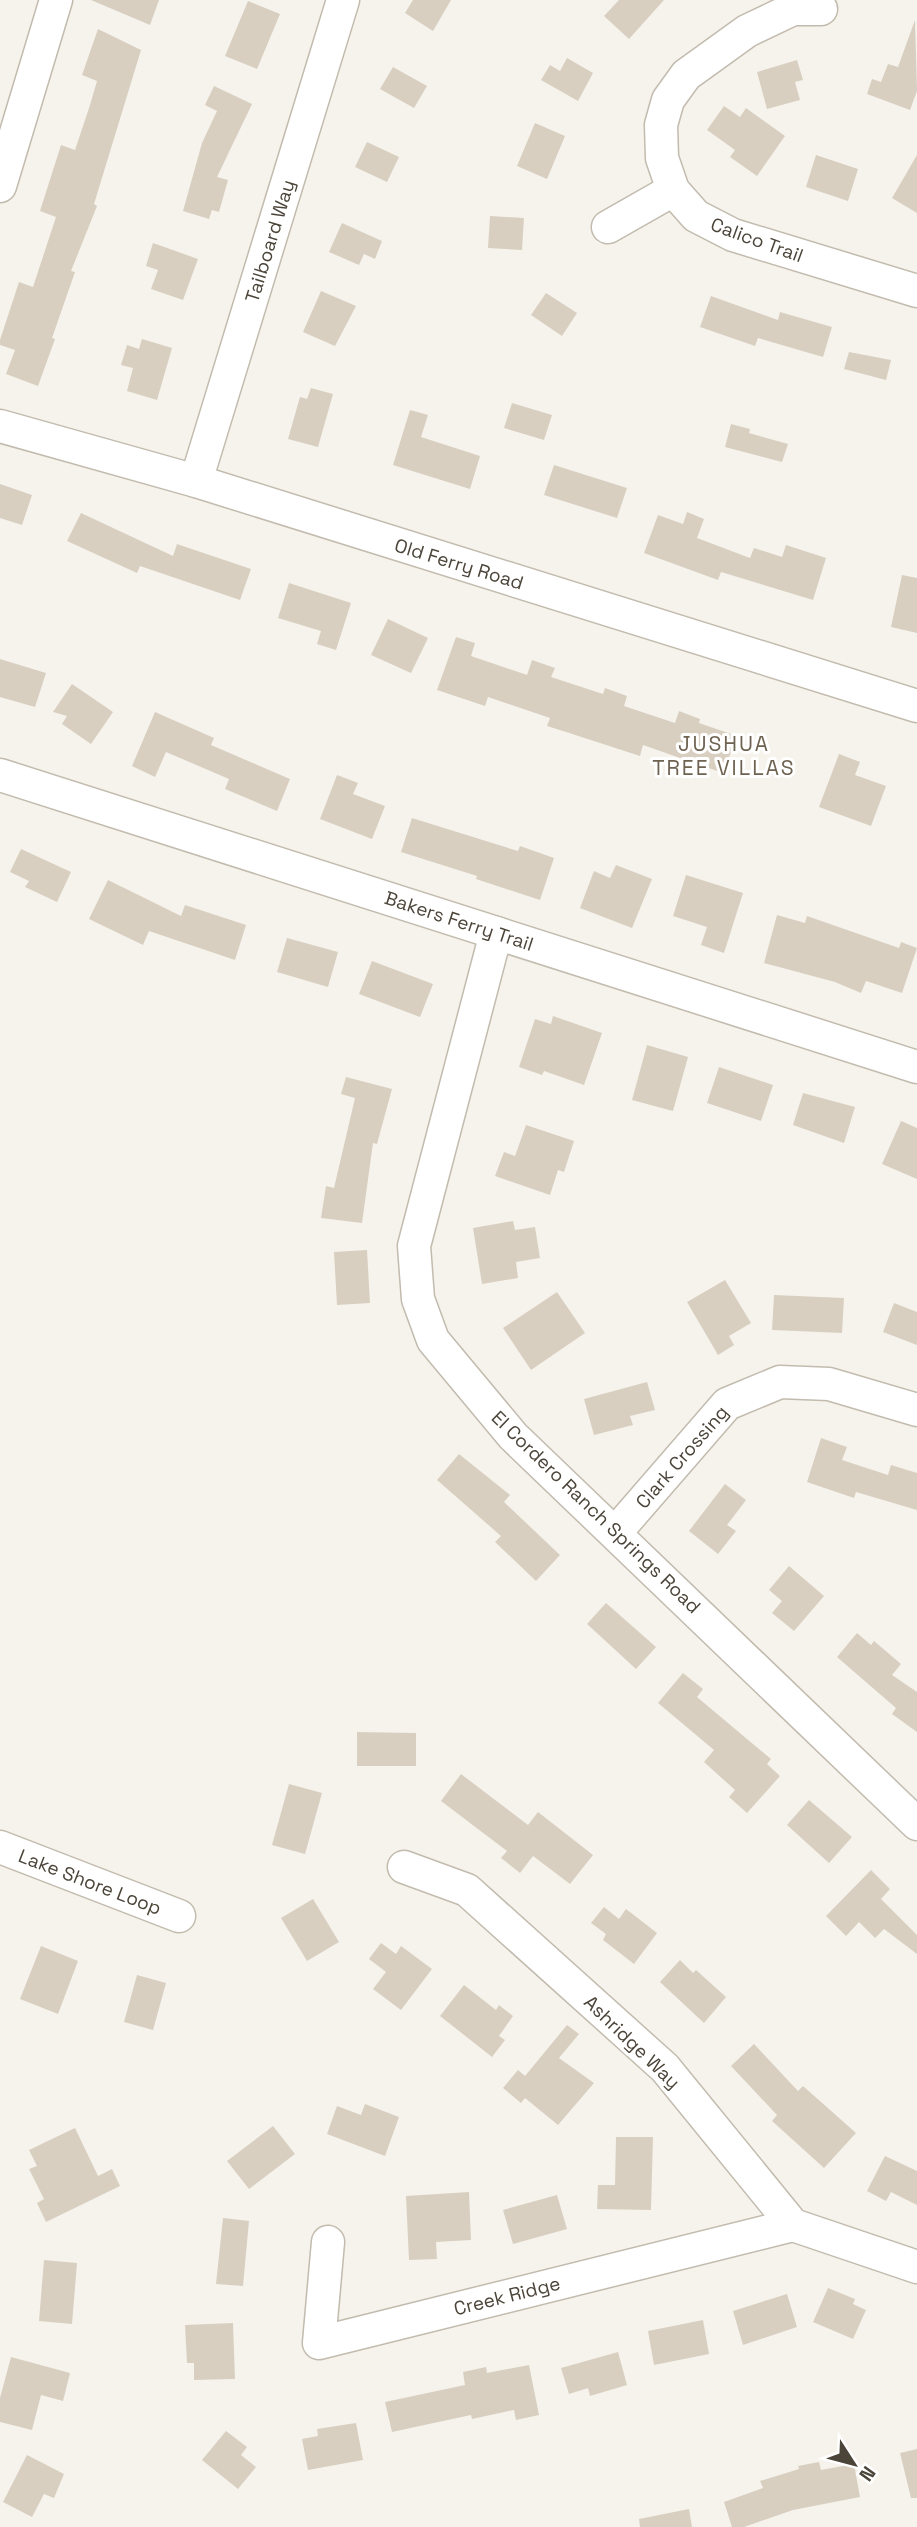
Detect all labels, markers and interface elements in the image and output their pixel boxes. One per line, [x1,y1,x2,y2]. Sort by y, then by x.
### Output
street label: Tailboard Way [239,177,301,305]
street label: Calico Trail [707,212,807,268]
street label: Old Ferry Road [392,533,526,595]
district label: JUSHUA TREE VILLAS [652,730,796,781]
street label: Bakers Ferry Trail [381,885,537,957]
street label: Clark Crossing [630,1400,734,1514]
street label: El Cordero Ranch Springs Road [486,1405,706,1619]
street label: Lake Shore Loop [15,1843,165,1921]
street label: Ashridge Way [578,1990,686,2094]
street label: Creek Ridge [451,2271,563,2321]
north arrow [819,2429,889,2499]
text: N [853,2461,881,2486]

